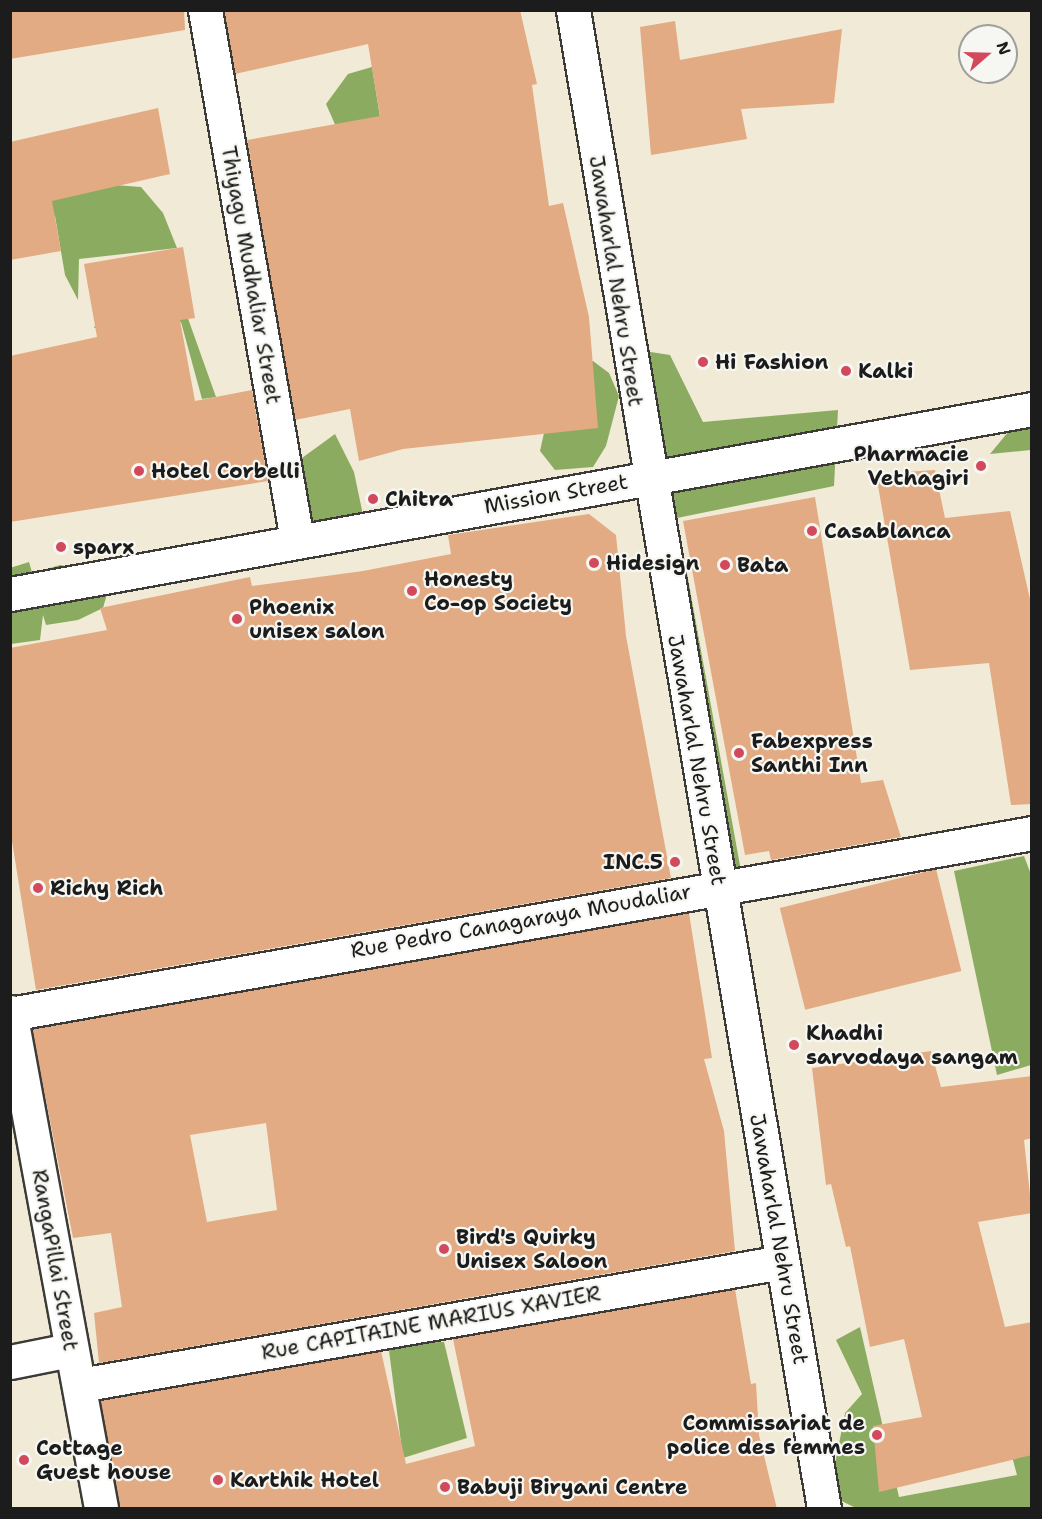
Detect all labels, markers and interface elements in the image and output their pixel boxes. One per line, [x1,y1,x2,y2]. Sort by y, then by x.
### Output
north arrow [958,24,1018,84]
text: N [991,39,1016,58]
street label: Thiyagu Mudhaliar Street [216,144,286,406]
street label: Jawaharlal Nehru Street [584,154,648,408]
place label: Hi Fashion [715,349,829,375]
marker: Hi Fashion [696,355,710,369]
place label: Kalki [858,358,914,384]
marker: Kalki [839,364,853,378]
place label: Pharmacie Vethagiri [854,441,969,491]
place label: Hotel Corbelli [151,458,300,484]
marker: Pharmacie Vethagiri [974,459,988,473]
marker: Hotel Corbelli [132,464,146,478]
street label: Mission Street [482,469,630,519]
place label: Chitra [385,486,453,512]
marker: Chitra [366,492,380,506]
place label: Casablanca [824,518,951,544]
marker: Casablanca [805,524,819,538]
place label: sparx [73,534,134,560]
marker: sparx [54,540,68,554]
place label: Hidesign [606,550,699,576]
place label: Bata [737,552,788,578]
marker: Hidesign [587,556,601,570]
marker: Bata [718,558,732,572]
place label: Honesty Co-op Society [424,566,572,616]
marker: Honesty Co-op Society [405,584,419,598]
place label: Phoenix unisex salon [249,594,385,644]
marker: Phoenix unisex salon [230,612,244,626]
street label: Jawaharlal Nehru Street [663,633,731,887]
place label: Fabexpress Santhi Inn [751,728,873,778]
marker: Fabexpress Santhi Inn [732,746,746,760]
place label: INC.5 [603,849,663,875]
marker: INC.5 [668,855,682,869]
place label: Richy Rich [50,875,163,901]
street label: Rue Pedro Canagaraya Moudaliar [349,879,693,963]
marker: Richy Rich [31,881,45,895]
place label: Khadhi sarvodaya sangam [806,1020,1018,1070]
marker: Khadhi sarvodaya sangam [787,1038,801,1052]
street label: Jawaharlal Nehru Street [745,1112,813,1366]
street label: RangaPillai Street [27,1167,83,1353]
place label: Bird's Quirky Unisex Saloon [456,1224,608,1274]
marker: Bird's Quirky Unisex Saloon [437,1242,451,1256]
street label: Rue CAPITAINE MARIUS XAVIER [259,1281,603,1365]
place label: Commissariat de police des femmes [667,1410,865,1460]
marker: Commissariat de police des femmes [870,1428,884,1442]
place label: Cottage Guest house [36,1435,171,1485]
marker: Cottage Guest house [17,1453,31,1467]
place label: Karthik Hotel [230,1467,379,1493]
marker: Karthik Hotel [211,1473,225,1487]
place label: Babuji Biryani Centre [457,1474,688,1500]
marker: Babuji Biryani Centre [438,1480,452,1494]

